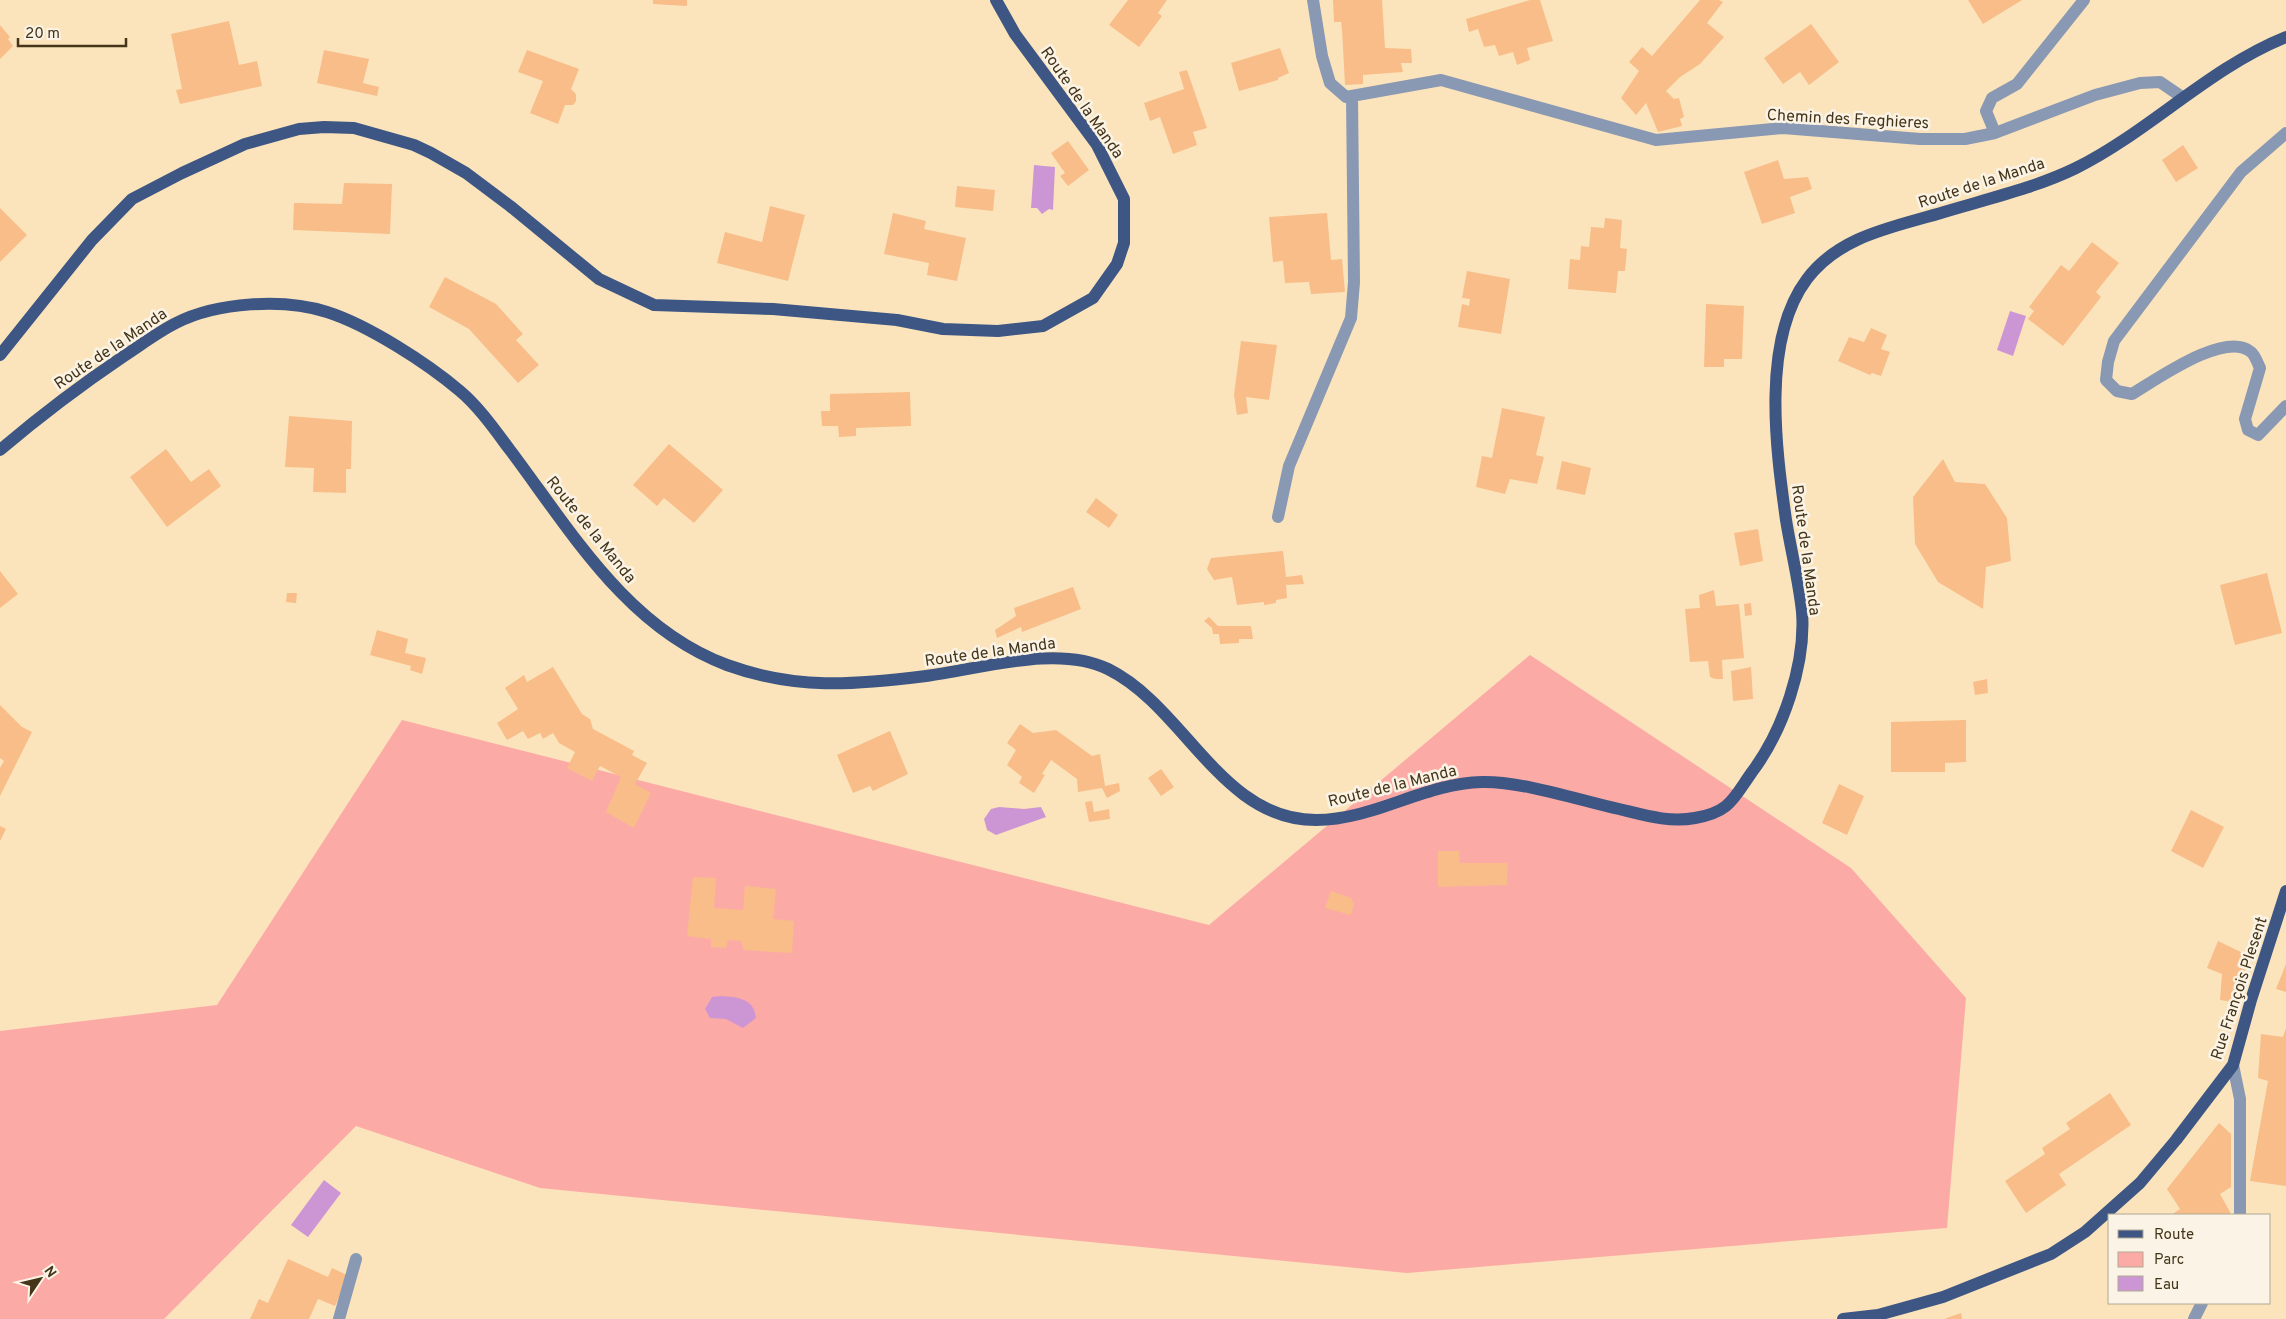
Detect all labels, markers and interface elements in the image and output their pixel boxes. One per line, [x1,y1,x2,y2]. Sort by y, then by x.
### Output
scale bar [18,15,125,47]
text: 20 m [25,25,60,44]
street label: Route de la Manda [1035,43,1127,163]
street label: Chemin des Freghieres [1766,106,1930,134]
street label: Route de la Manda [1916,154,2047,214]
street label: Route de la Manda [51,305,171,395]
street label: Route de la Manda [541,473,640,588]
street label: Route de la Manda [1786,484,1824,617]
street label: Route de la Manda [924,634,1057,672]
street label: Route de la Manda [1326,761,1459,813]
street label: Rue François Plesent [2207,915,2272,1063]
legend [2108,1214,2271,1304]
text: Route [2154,1226,2194,1245]
text: Parc [2154,1251,2184,1270]
north arrow [15,1254,65,1304]
text: N [40,1263,59,1281]
text: Eau [2154,1276,2179,1295]

